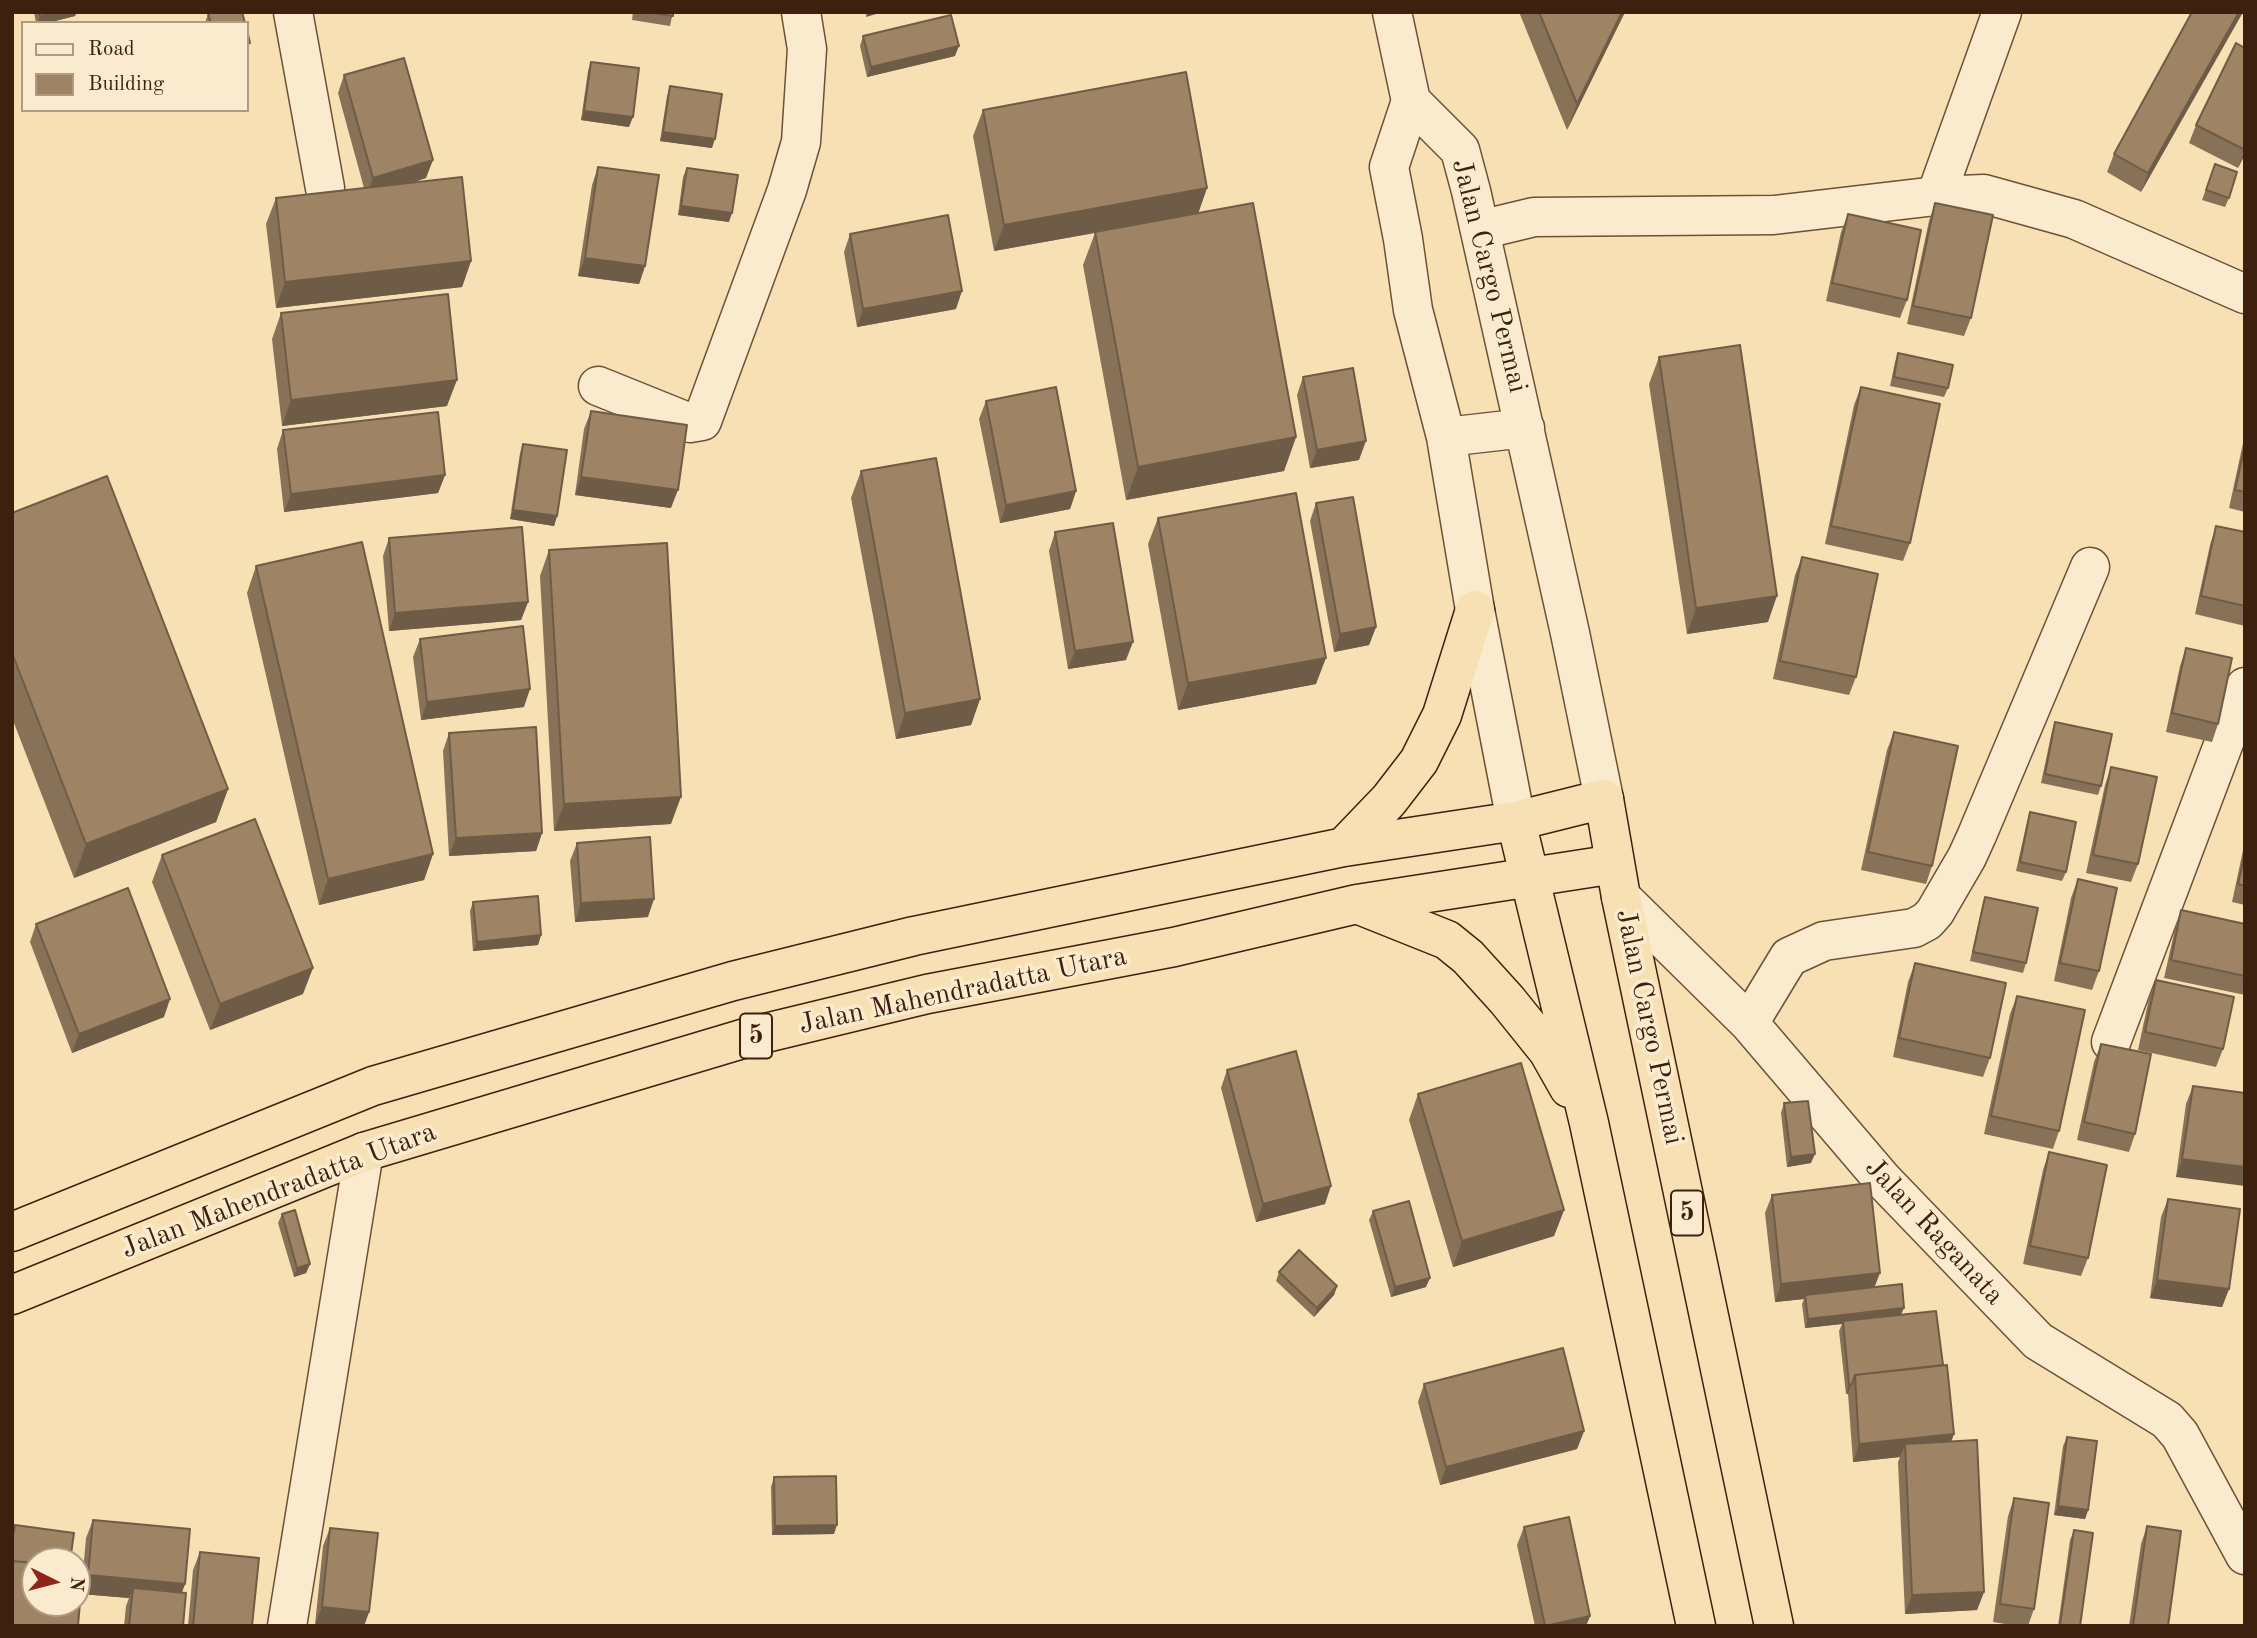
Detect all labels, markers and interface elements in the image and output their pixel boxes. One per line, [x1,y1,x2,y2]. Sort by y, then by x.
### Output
legend [21,21,248,112]
text: Road [88,39,135,60]
text: Building [88,74,164,95]
street label: Jalan Cargo Permai [1444,156,1534,396]
street label: Jalan Cargo Permai [1608,906,1690,1148]
street label: Jalan Mahendradatta Utara [796,940,1130,1042]
road number: 5 [740,1014,772,1058]
street label: Jalan Mahendradatta Utara [117,1115,441,1267]
street label: Jalan Raganata [1857,1152,2011,1312]
road number: 5 [1671,1190,1703,1236]
north arrow [21,1547,91,1617]
text: N [65,1576,86,1592]

